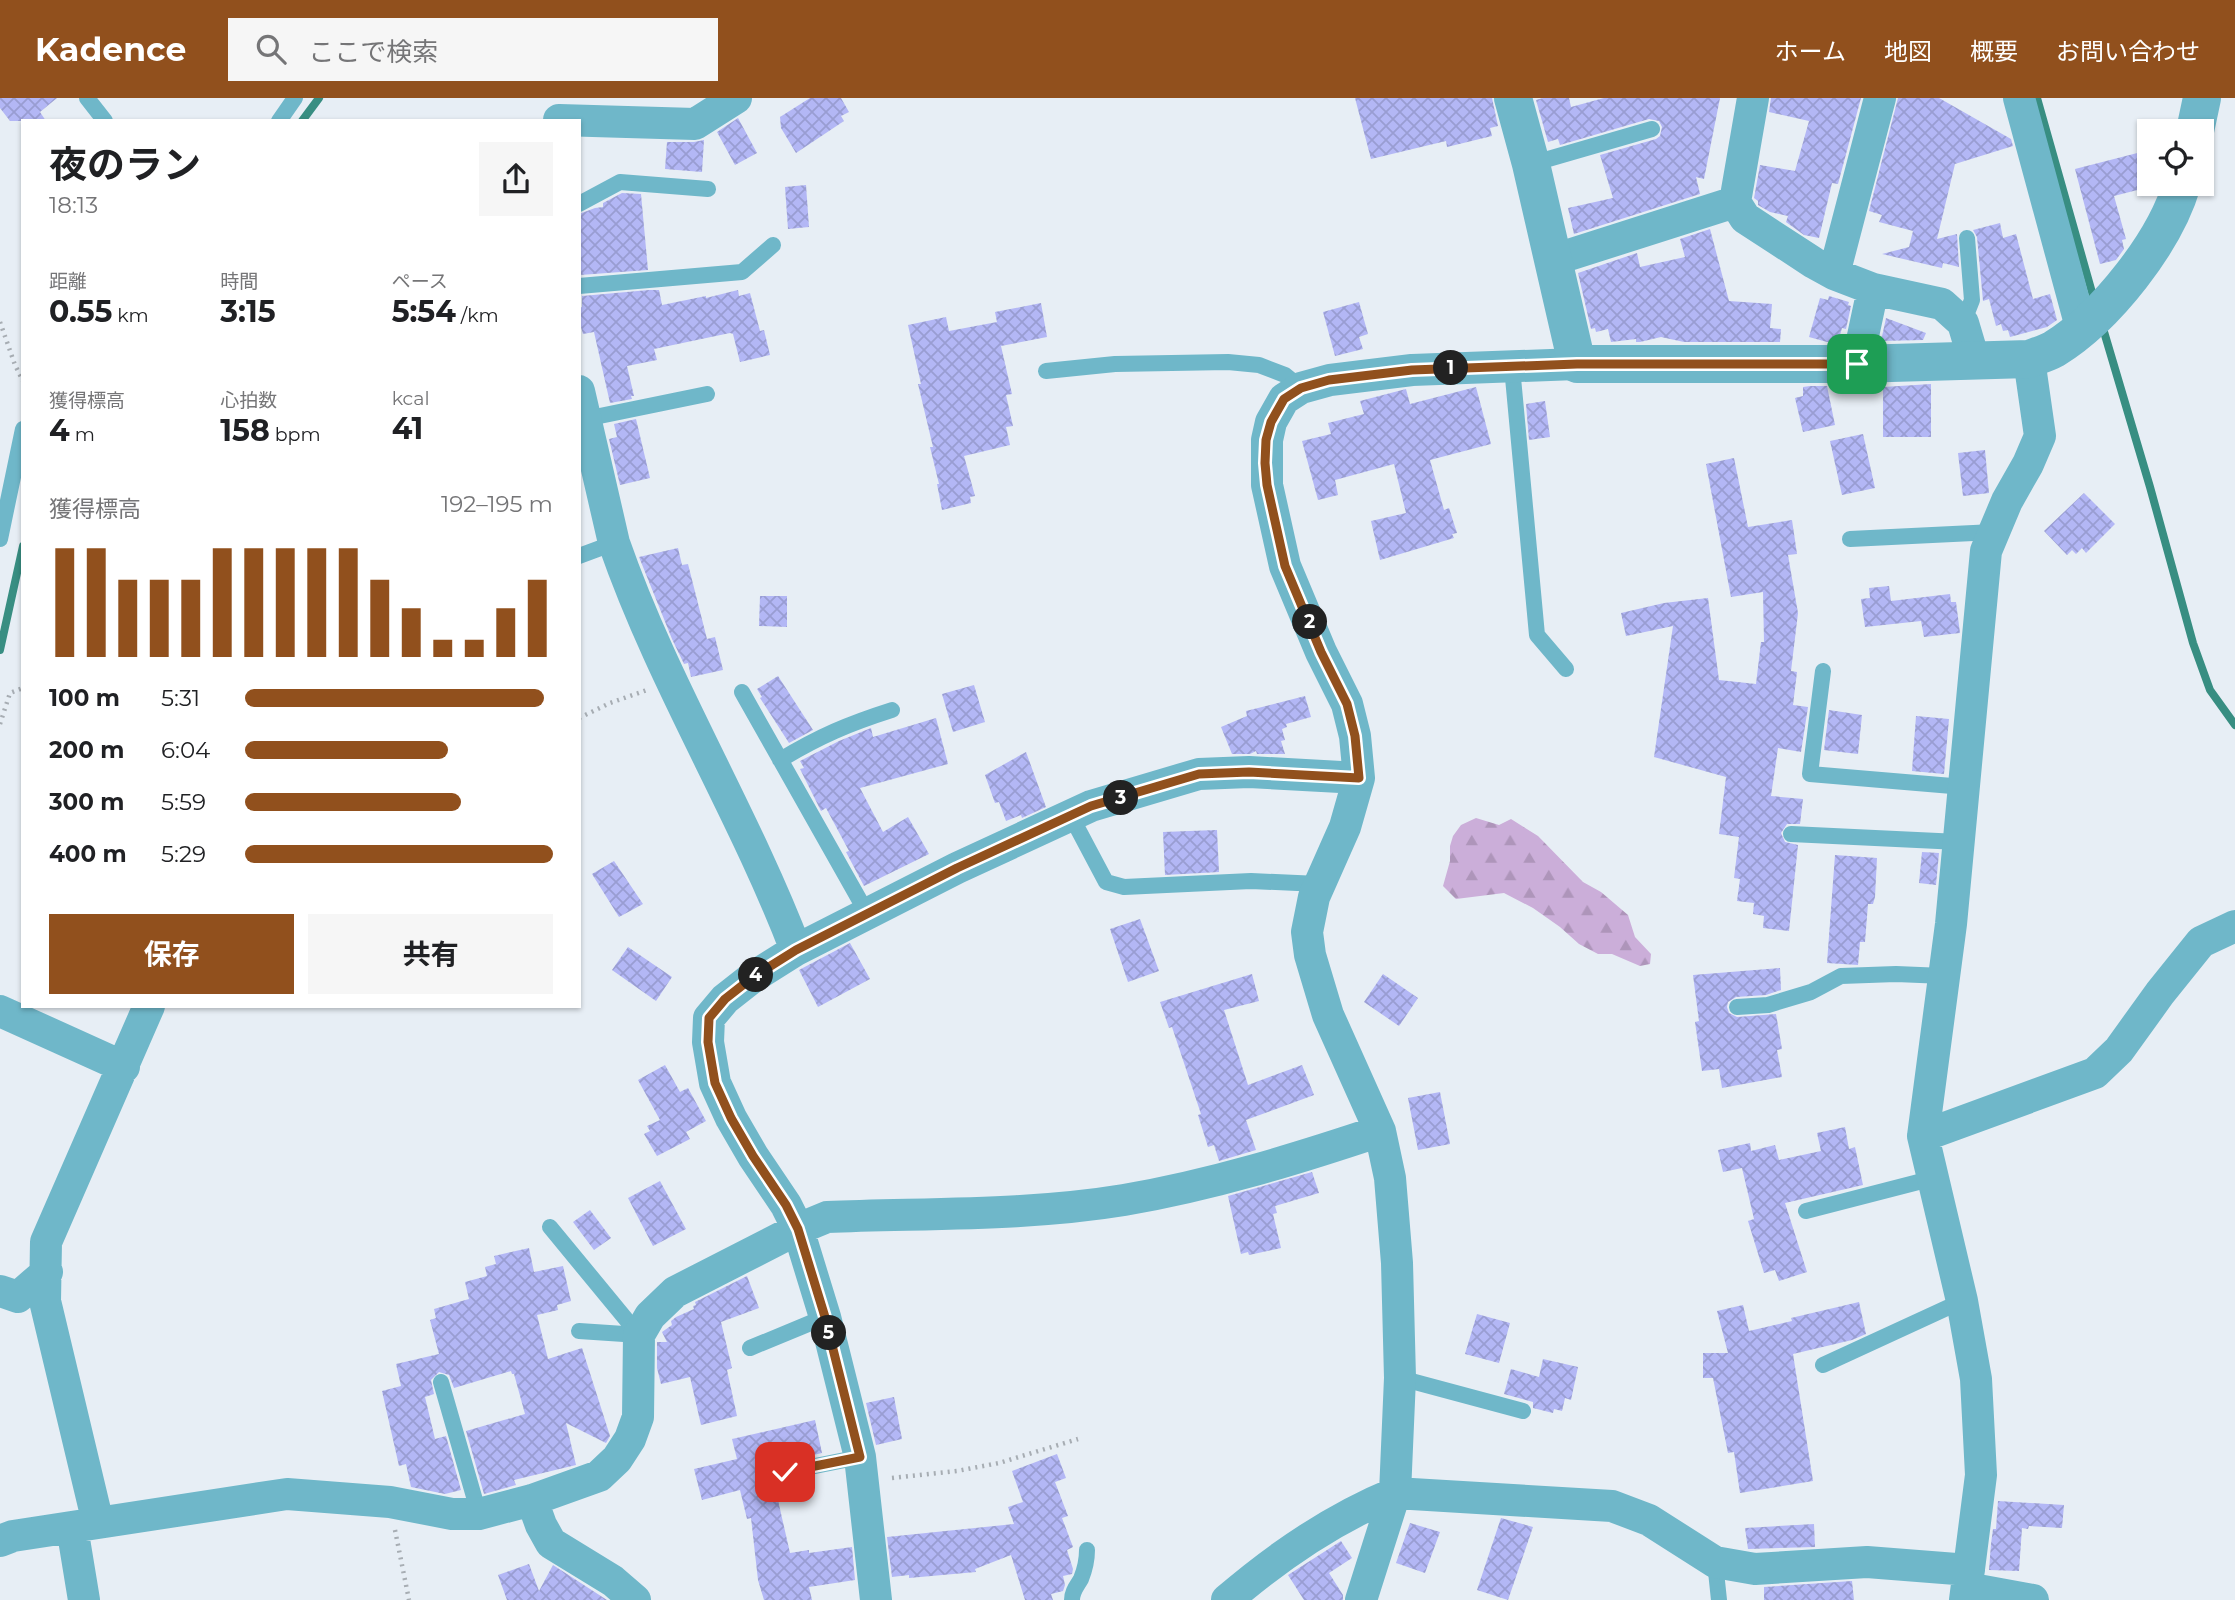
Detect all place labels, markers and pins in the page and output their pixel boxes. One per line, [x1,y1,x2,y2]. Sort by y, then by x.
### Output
pin [1827,334,1887,394]
pin: 1 [1434,350,1468,386]
pin: 2 [1292,604,1328,640]
pin: 3 [1104,780,1138,816]
pin: 4 [738,958,774,992]
pin: 5 [812,1316,846,1350]
pin [755,1442,815,1502]

